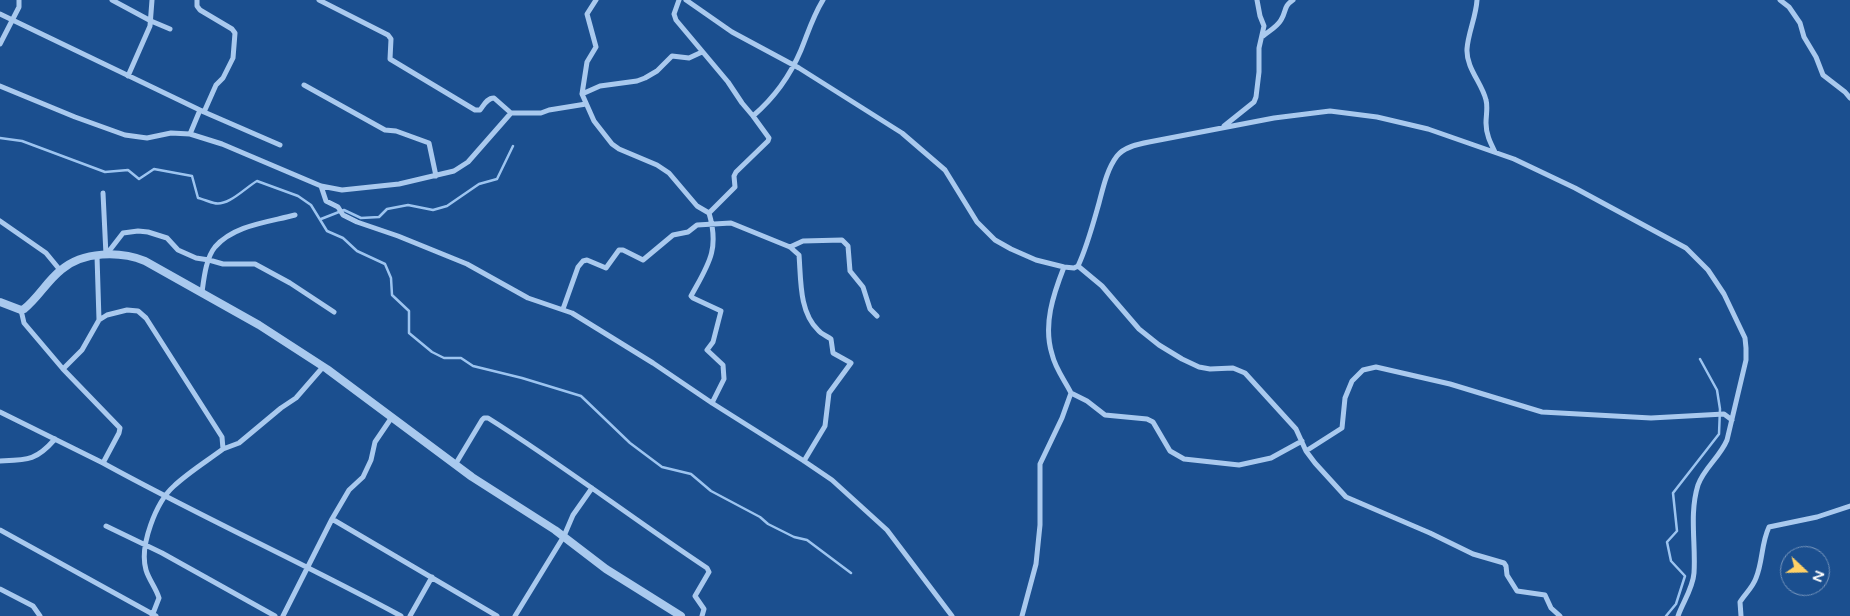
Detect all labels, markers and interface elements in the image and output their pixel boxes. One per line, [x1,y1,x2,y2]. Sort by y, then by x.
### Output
north arrow [1780,546,1830,596]
text: N [1809,568,1828,584]

